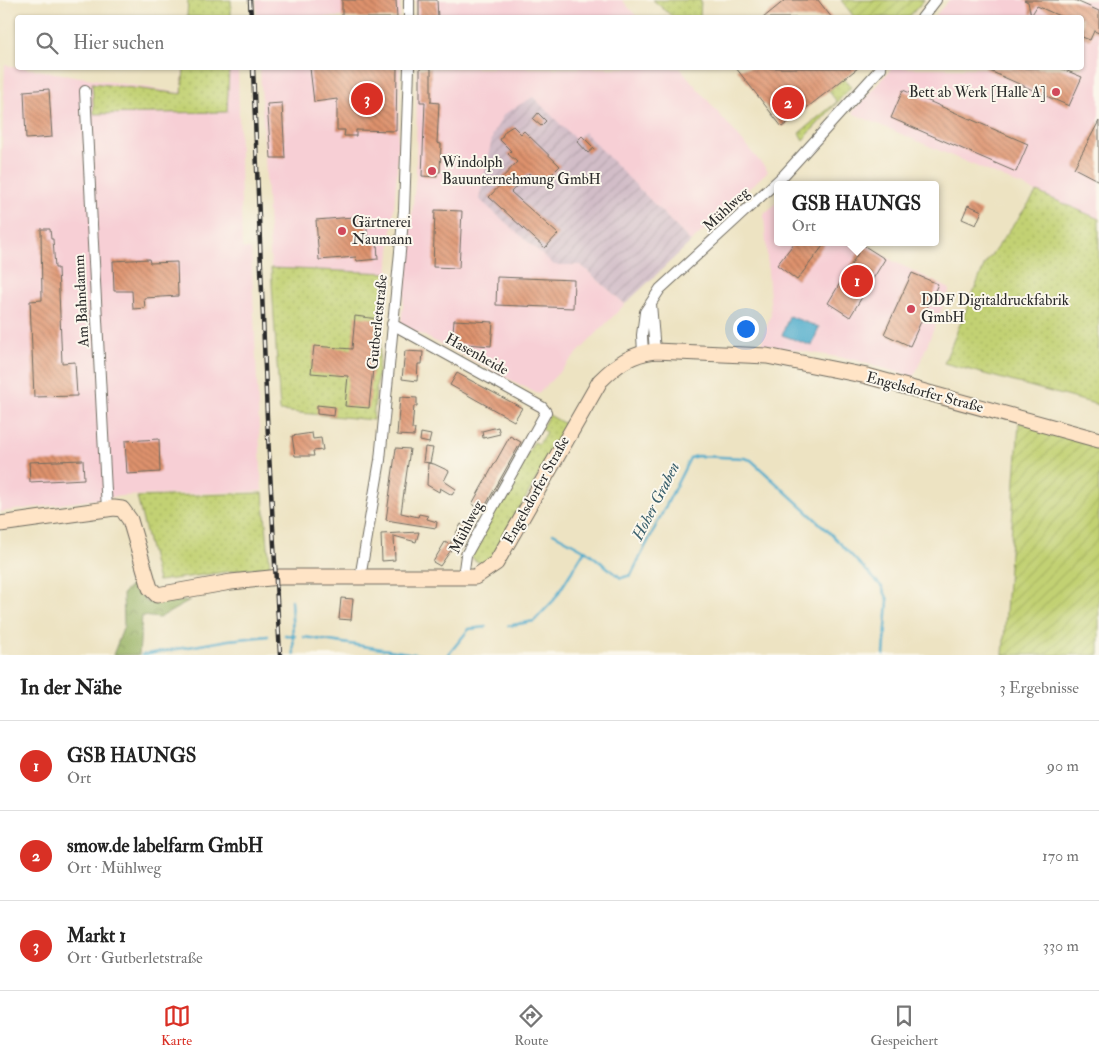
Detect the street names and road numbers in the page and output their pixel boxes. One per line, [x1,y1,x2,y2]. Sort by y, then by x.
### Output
street label: Mühlweg [699,183,754,236]
street label: Am Bahndamm [70,254,93,349]
street label: Gutberletstraße [363,274,392,370]
street label: Hasenheide [442,329,512,380]
street label: Engelsdorfer Straße [864,368,986,417]
street label: Engelsdorfer Straße [499,433,574,548]
street label: Mühlweg [445,497,488,557]

